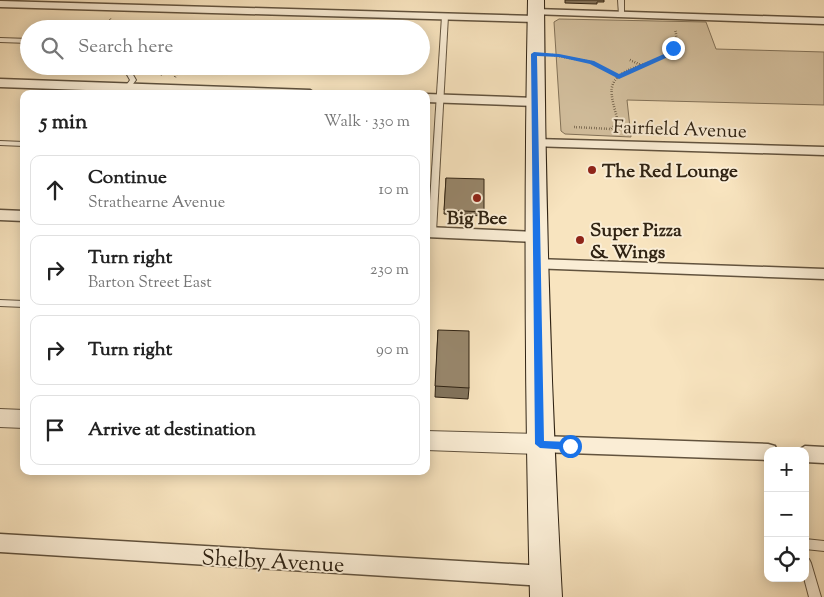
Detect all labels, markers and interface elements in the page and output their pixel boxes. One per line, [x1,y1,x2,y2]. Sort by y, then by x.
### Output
search box [20,20,430,75]
icon: search [38,34,66,62]
text: Search here [78,34,173,61]
route end [662,37,685,60]
text: 5 min [40,108,87,138]
text: Walk · 330 m [324,111,410,134]
street label: Fairfield Avenue [613,115,747,146]
place label: The Red Lounge [602,159,738,186]
marker: The Red Lounge [586,164,598,176]
text: Continue [88,165,167,192]
icon: ahead [41,176,69,204]
text: 10 m [379,179,409,202]
text: Strathearne Avenue [88,192,225,215]
marker: Big Bee [471,192,483,204]
place label: Big Bee [447,206,507,233]
place label: Super Pizza & Wings [590,218,682,267]
marker: Super Pizza & Wings [574,234,586,246]
text: Turn right [88,245,172,272]
icon: right [41,256,69,284]
text: 230 m [370,259,409,282]
text: Barton Street East [88,272,212,295]
icon: right [41,336,69,364]
text: Turn right [88,337,172,364]
text: 90 m [376,339,409,362]
icon: arrive [41,416,69,444]
text: Arrive at destination [88,417,256,444]
route start [559,435,582,458]
map controls [764,447,809,582]
button: + [764,447,809,492]
button: − [764,492,809,537]
button: locate [764,537,809,582]
street label: Shelby Avenue [201,543,345,583]

